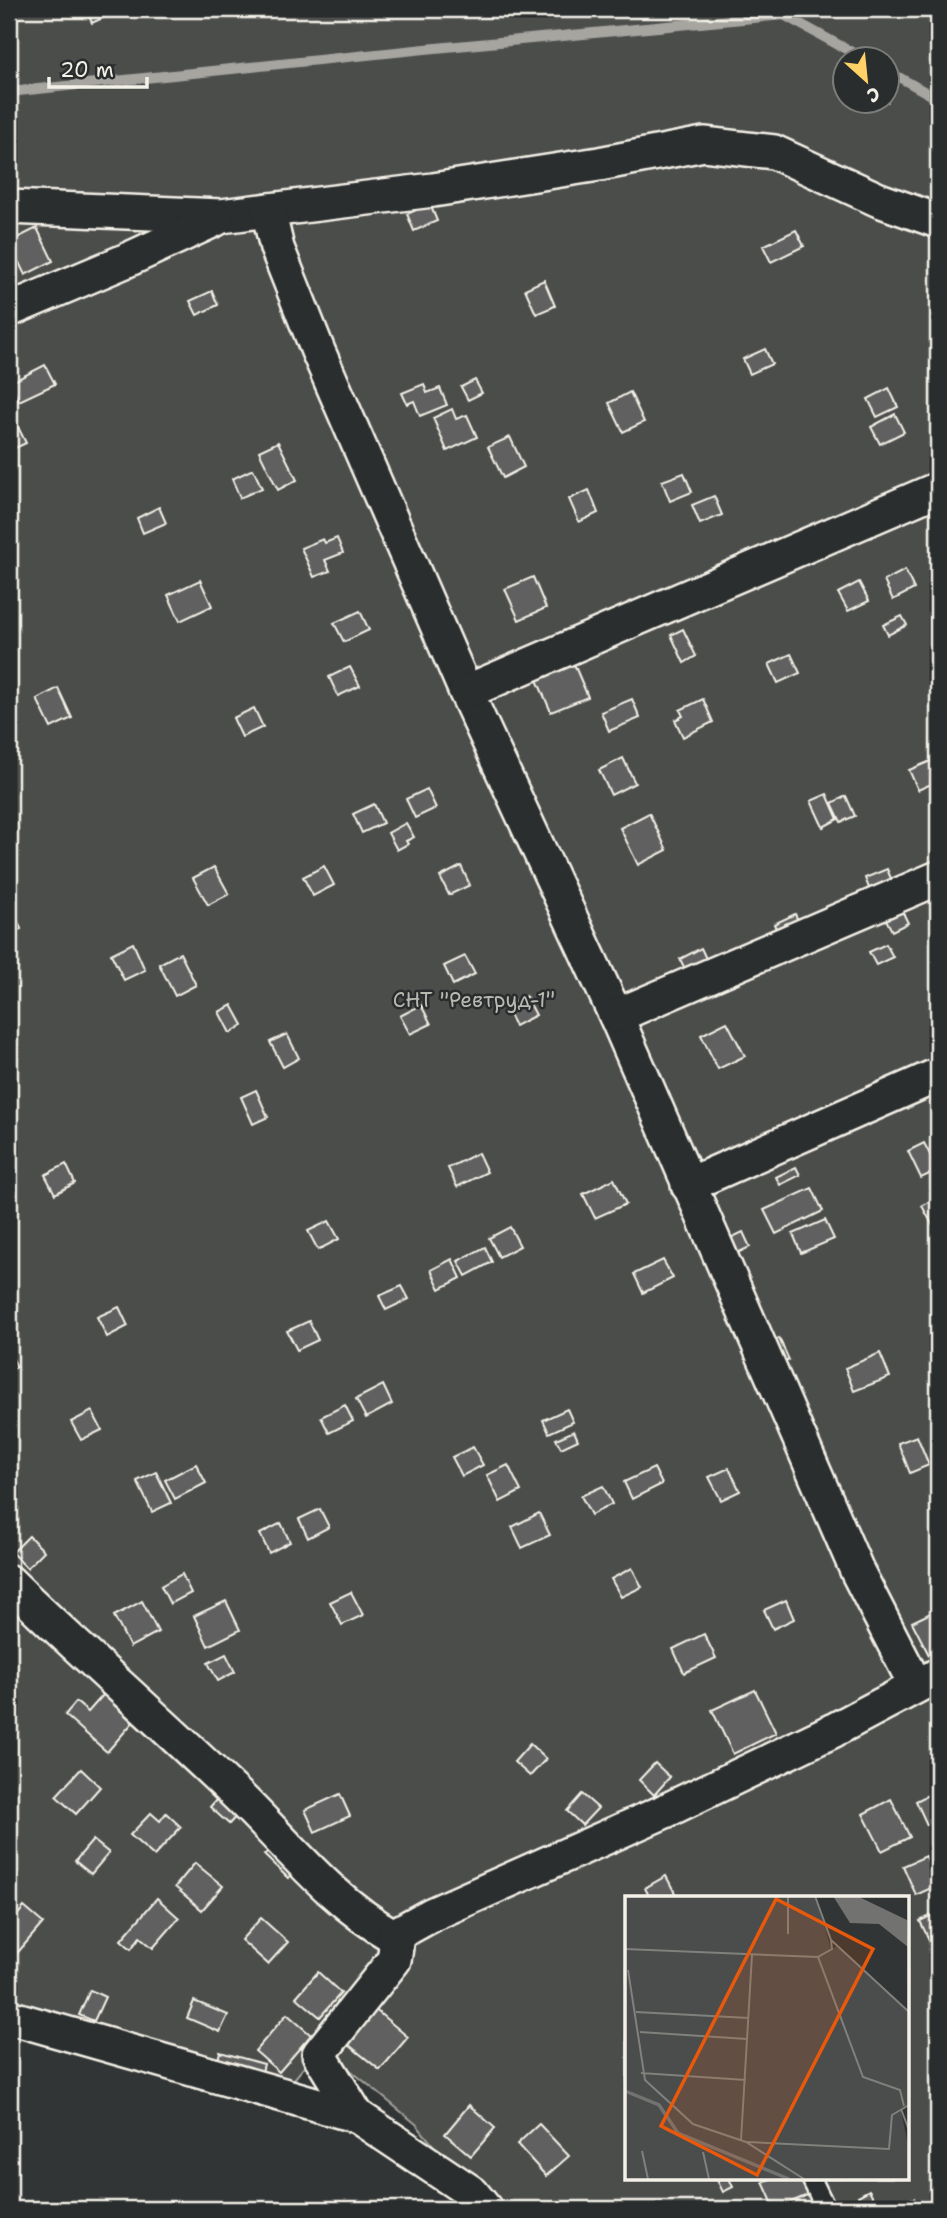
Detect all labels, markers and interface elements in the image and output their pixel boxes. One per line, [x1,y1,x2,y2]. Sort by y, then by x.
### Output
scale bar [49,46,147,90]
north arrow [832,46,902,116]
text: 20 m [60,56,114,84]
text: С [863,81,884,108]
park label: СНТ "Ревтруд-1" [393,986,555,1014]
inset map [625,1896,908,2180]

